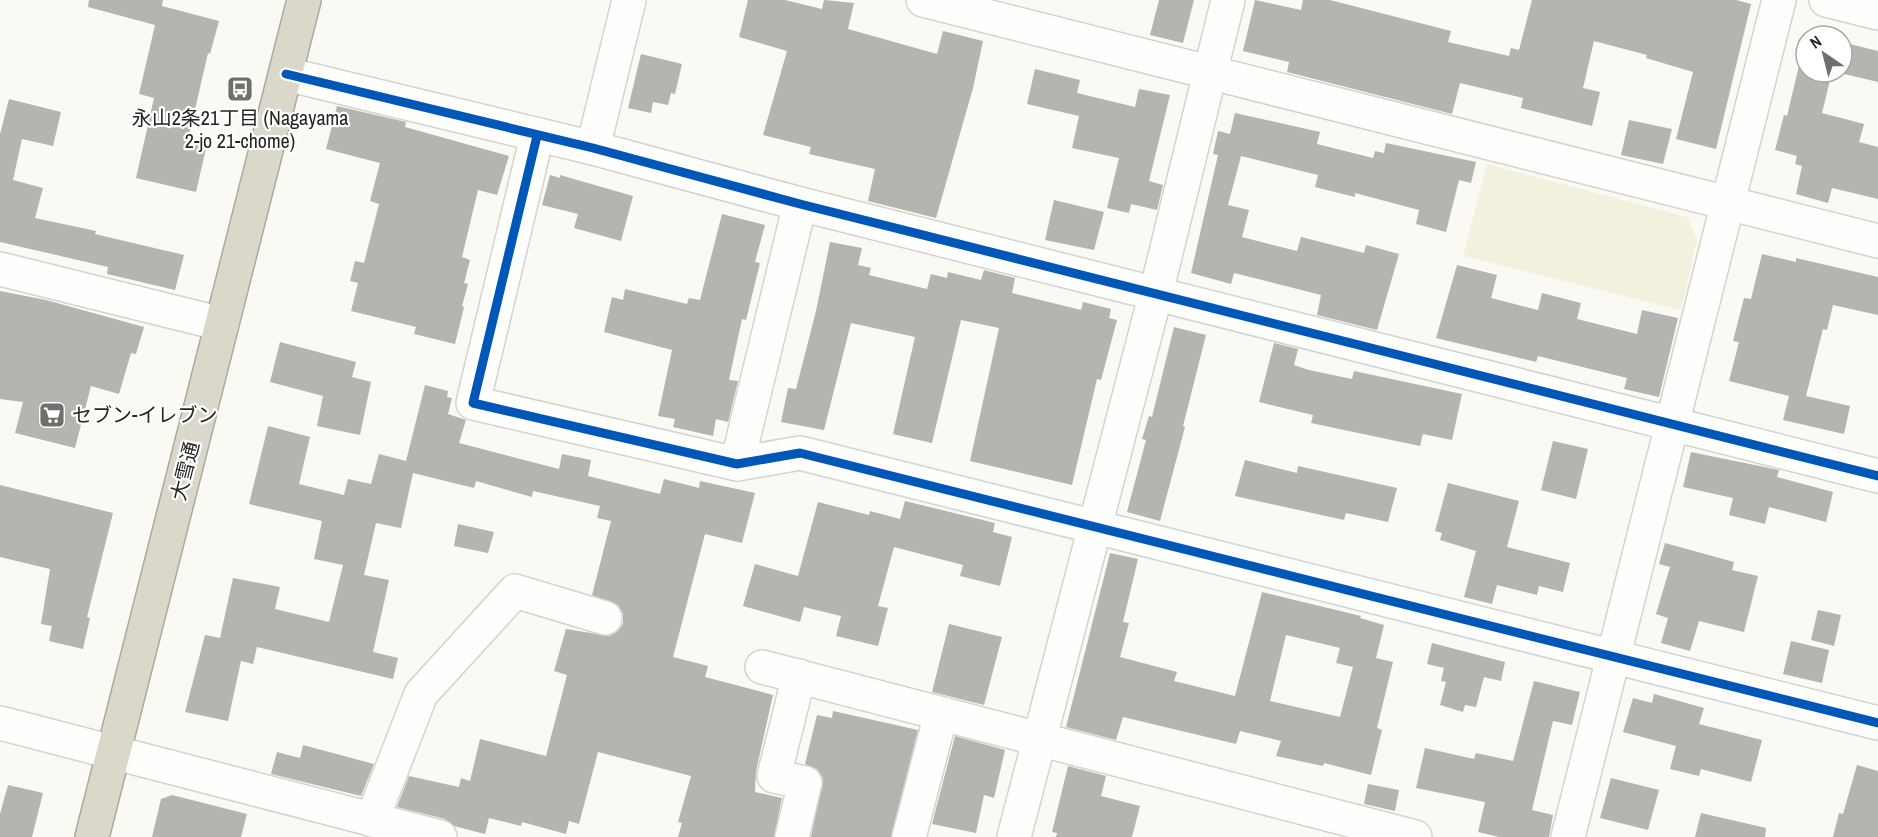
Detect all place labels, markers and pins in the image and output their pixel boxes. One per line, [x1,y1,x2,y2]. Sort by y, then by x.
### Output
bus stop icon: 永山2条21丁目 (Nagayama 2-jo 21-chome) [225,74,255,104]
place label: 永山2条21丁目 (Nagayama 2-jo 21-chome) [132,104,348,154]
supermarket icon: セブン-イレブン [37,400,67,430]
place label: セブン-イレブン [72,401,217,428]

